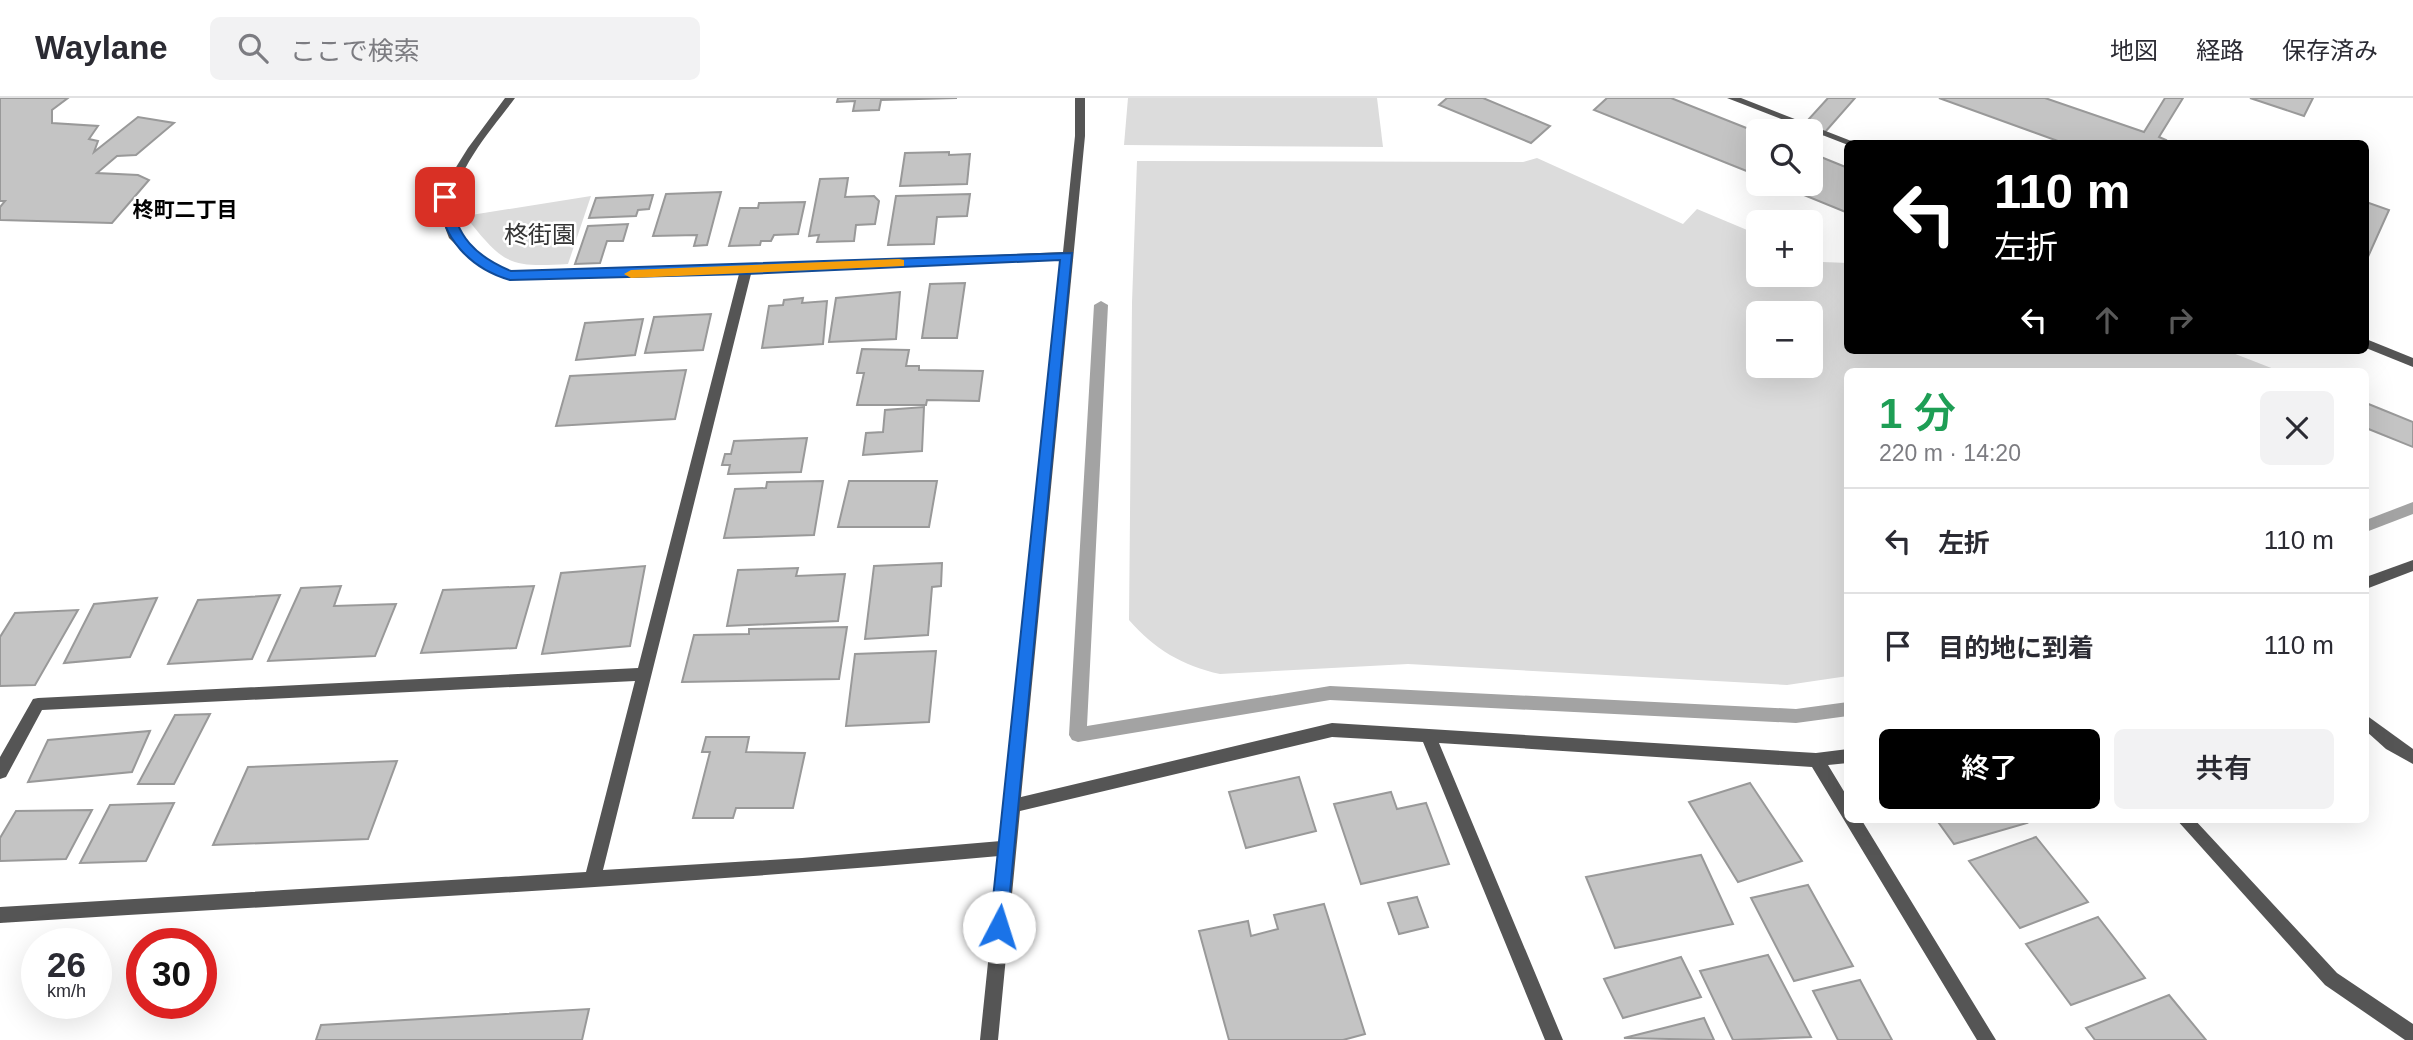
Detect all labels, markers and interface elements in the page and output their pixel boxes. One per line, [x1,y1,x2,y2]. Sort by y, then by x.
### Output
search box [210,17,700,80]
text: Waylane [35,29,168,66]
icon: search [234,29,272,67]
text: ここで検索 [290,36,420,66]
text: 地図 [2110,37,2158,64]
text: 経路 [2196,37,2244,64]
text: 保存済み [2282,37,2378,64]
map controls [1746,119,1823,378]
button: search [1746,119,1823,196]
text: 110 m [1994,164,2130,218]
pin [415,167,475,227]
icon: left [1879,168,1970,259]
icon: arrive [426,178,464,216]
district label: 柊町二丁目 [133,198,238,221]
button: + [1746,210,1823,287]
park label: 柊街園 [504,221,576,248]
text: 左折 [1994,229,2058,265]
button: − [1746,301,1823,378]
icon: left [2015,301,2053,339]
icon: ahead [2088,301,2126,339]
icon: right [2161,301,2199,339]
text: 1 分 [1879,390,1956,437]
button: close [2260,391,2334,465]
text: 220 m · 14:20 [1879,440,2021,466]
icon: left [1879,522,1917,560]
text: 110 m [2264,525,2334,555]
text: 左折 [1938,528,1990,558]
icon: arrive [1879,627,1917,665]
text: 110 m [2264,630,2334,660]
text: 目的地に到着 [1938,633,2094,663]
button: 終了 [1879,729,2100,809]
button: 共有 [2114,729,2334,809]
position arrow [962,890,1036,964]
speed limit sign: 30 [126,928,217,1019]
text: 26 [47,945,86,984]
text: km/h [47,981,86,1001]

